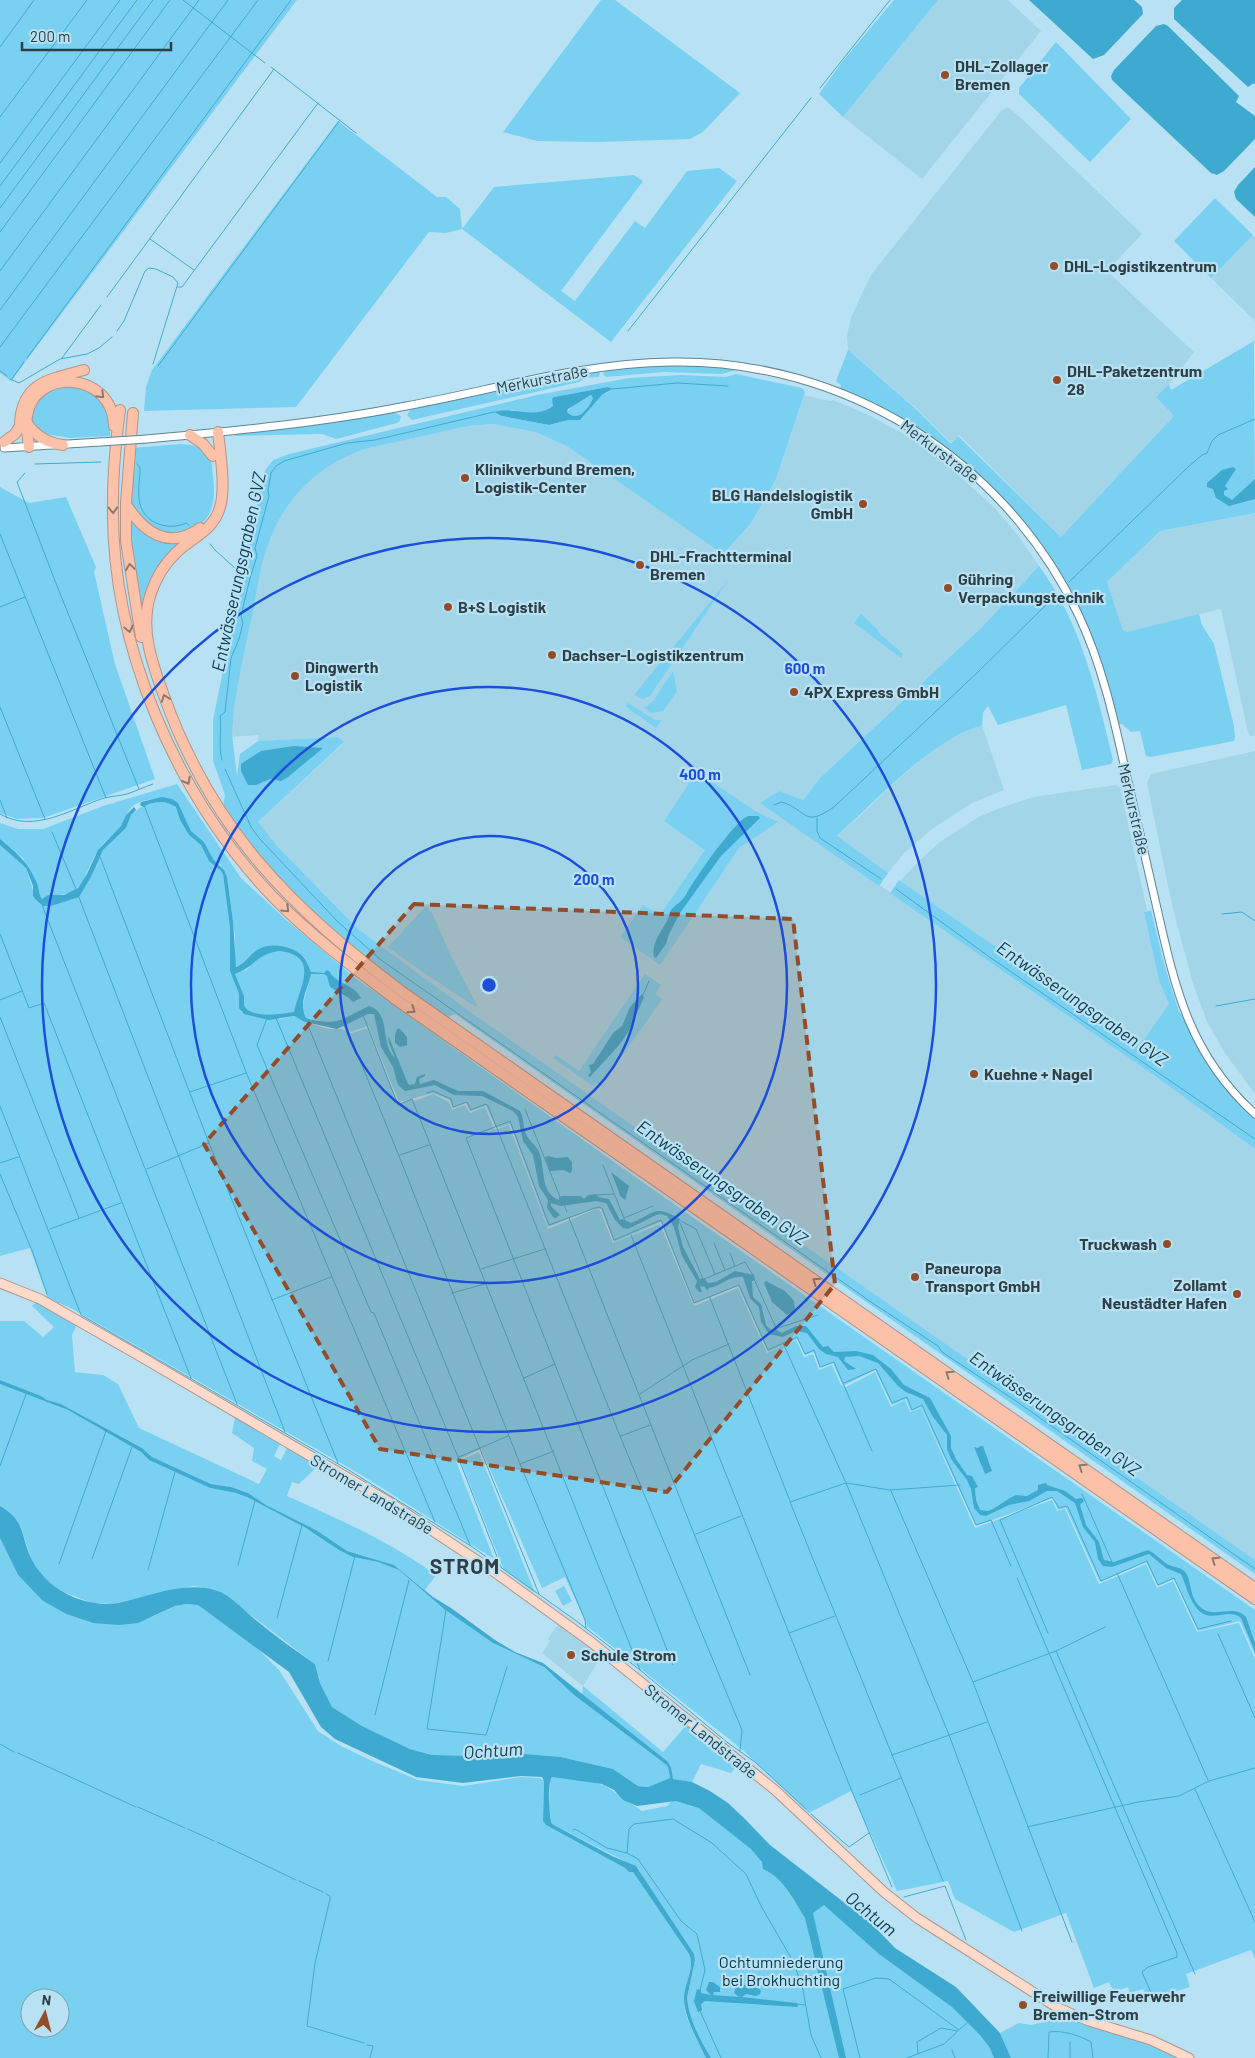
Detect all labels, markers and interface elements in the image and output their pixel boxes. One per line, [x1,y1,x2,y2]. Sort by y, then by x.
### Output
scale bar [22,20,171,52]
text: 200 m [30,27,70,45]
place label: DHL-Zollager Bremen [955,56,1048,93]
marker: DHL-Zollager Bremen [939,69,951,81]
place label: DHL-Logistikzentrum [1064,256,1217,275]
marker: DHL-Logistikzentrum [1048,260,1060,272]
street label: Merkurstraße [494,360,589,397]
place label: DHL-Paketzentrum 28 [1067,361,1202,398]
marker: DHL-Paketzentrum 28 [1051,374,1063,386]
one-way arrow [95,389,104,398]
street label: Merkurstraße [897,415,983,486]
place label: Klinikverbund Bremen, Logistik-Center [475,459,635,496]
water label: Entwässerungsgraben GVZ [206,470,270,674]
marker: Klinikverbund Bremen, Logistik-Center [459,472,471,484]
place label: BLG Handelslogistik GmbH [712,485,853,522]
marker: BLG Handelslogistik GmbH [857,498,869,510]
one-way arrow [108,507,118,515]
place label: DHL-Frachtterminal Bremen [650,546,792,583]
marker: DHL-Frachtterminal Bremen [634,559,646,571]
one-way arrow [125,563,136,571]
place label: Gühring Verpackungstechnik [958,569,1105,606]
marker: Gühring Verpackungstechnik [942,582,954,594]
place label: B+S Logistik [458,597,547,616]
marker: B+S Logistik [442,601,454,613]
one-way arrow [123,625,134,634]
place label: Dachser-Logistikzentrum [562,645,744,664]
marker: Dachser-Logistikzentrum [546,649,558,661]
place label: Dingwerth Logistik [305,657,378,694]
text: 600 m [785,659,825,677]
marker: Dingwerth Logistik [289,670,301,682]
place label: 4PX Express GmbH [804,682,939,701]
marker: 4PX Express GmbH [788,686,800,698]
one-way arrow [161,694,171,703]
street label: Merkurstraße [1115,761,1154,856]
text: 400 m [679,765,721,783]
one-way arrow [180,775,190,784]
text: 200 m [573,870,615,888]
one-way arrow [280,903,289,912]
water label: Entwässerungsgraben GVZ [993,936,1172,1071]
centre of rings [480,976,498,994]
one-way arrow [406,1005,415,1013]
place label: Kuehne + Nagel [984,1064,1093,1083]
marker: Kuehne + Nagel [968,1068,980,1080]
water label: Entwässerungsgraben GVZ [633,1115,812,1250]
place label: Truckwash [1079,1234,1157,1253]
marker: Truckwash [1161,1238,1173,1250]
place label: Paneuropa Transport GmbH [925,1258,1040,1295]
marker: Paneuropa Transport GmbH [909,1271,921,1283]
place label: Zollamt Neustädter Hafen [1102,1275,1227,1312]
one-way arrow [812,1278,822,1287]
marker: Zollamt Neustädter Hafen [1231,1288,1243,1300]
water label: Entwässerungsgraben GVZ [966,1346,1145,1481]
one-way arrow [945,1371,955,1380]
street label: Stromer Landstraße [307,1449,437,1538]
one-way arrow [1078,1464,1088,1473]
district label: STROM [430,1553,500,1578]
one-way arrow [1212,1558,1221,1566]
place label: Schule Strom [581,1645,676,1664]
marker: Schule Strom [565,1649,577,1661]
street label: Stromer Landstraße [641,1679,762,1782]
water label: Ochtum [462,1737,523,1763]
water label: Ochtum [842,1886,902,1940]
park label: Ochtumniederung bei Brokhuchting [719,1952,843,1989]
place label: Freiwillige Feuerwehr Bremen-Strom [1033,1986,1186,2023]
north arrow [20,1988,70,2038]
text: N [41,1991,52,2009]
marker: Freiwillige Feuerwehr Bremen-Strom [1017,1999,1029,2011]

